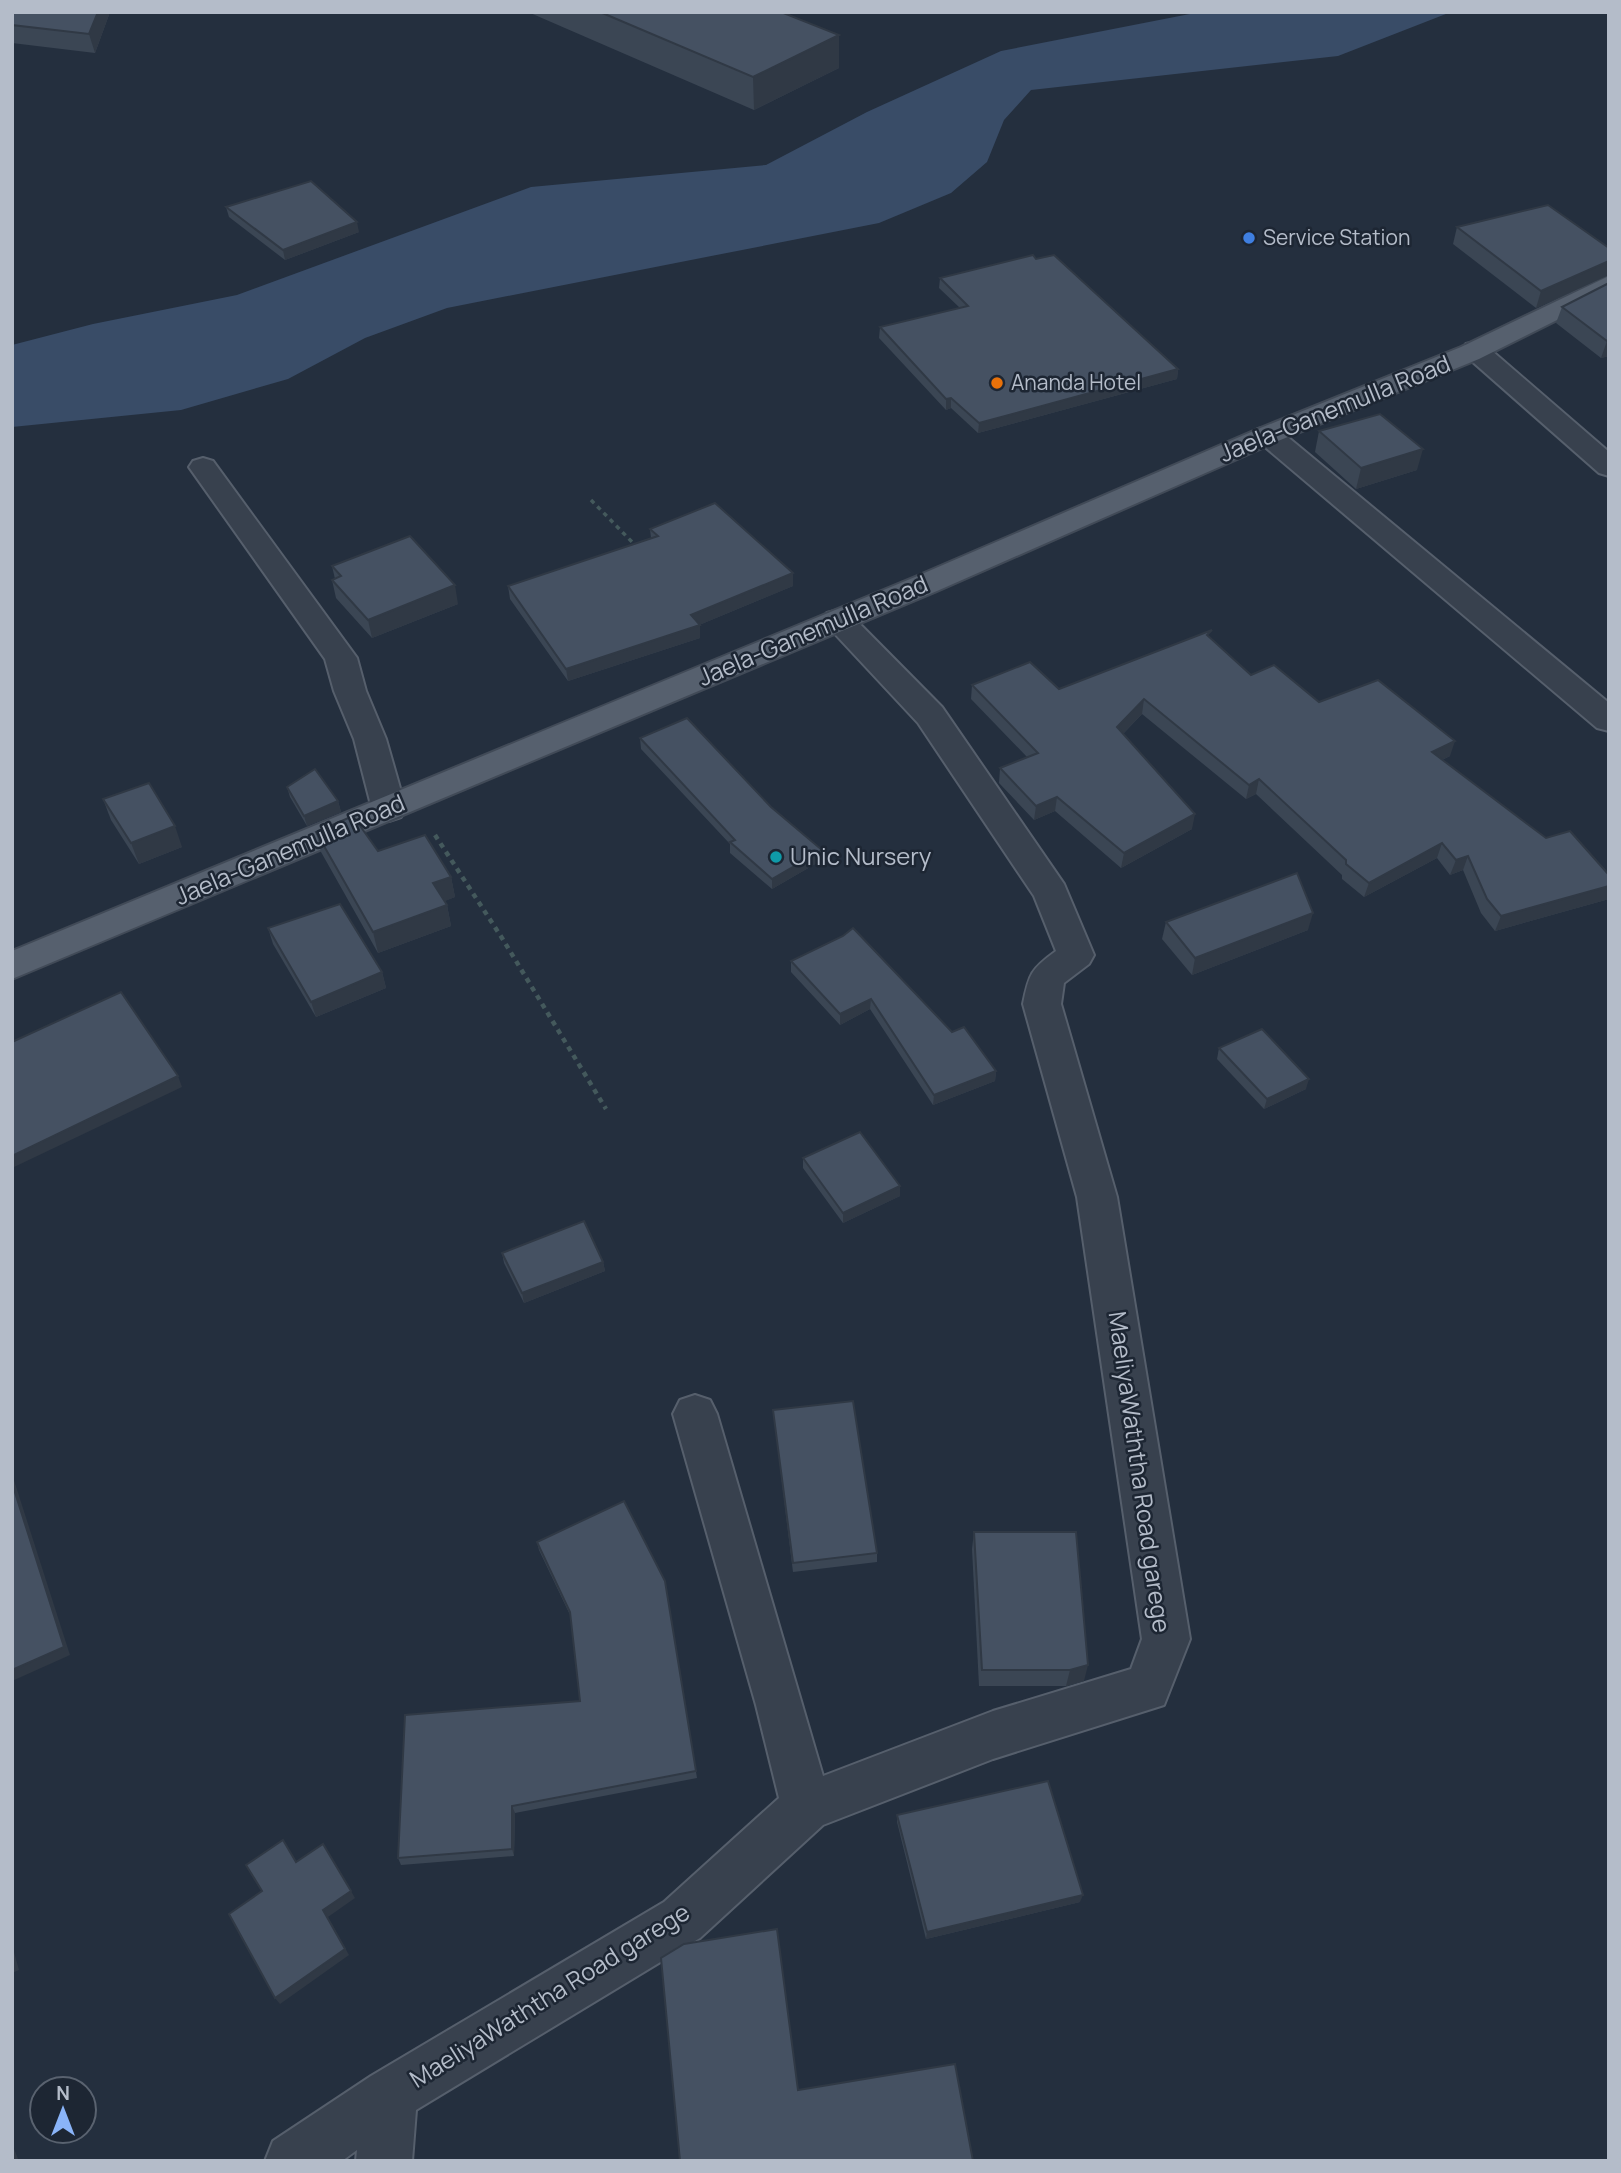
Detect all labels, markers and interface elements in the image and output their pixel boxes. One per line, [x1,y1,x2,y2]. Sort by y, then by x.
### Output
place label: Service Station [1263,223,1410,251]
marker: Service Station [1241,230,1257,246]
street label: Jaela-Ganemulla Road [1214,346,1455,469]
place label: Ananda Hotel [1011,368,1141,396]
marker: Ananda Hotel [989,375,1005,391]
street label: Jaela-Ganemulla Road [693,566,932,693]
street label: Jaela-Ganemulla Road [170,785,409,912]
place label: Unic Nursery [790,839,932,872]
marker: Unic Nursery [768,849,784,865]
street label: MaeliyaWaththa Road garege [1102,1309,1179,1635]
street label: MaeliyaWaththa Road garege [403,1895,695,2095]
north arrow [28,2075,98,2145]
text: N [56,2080,70,2106]

